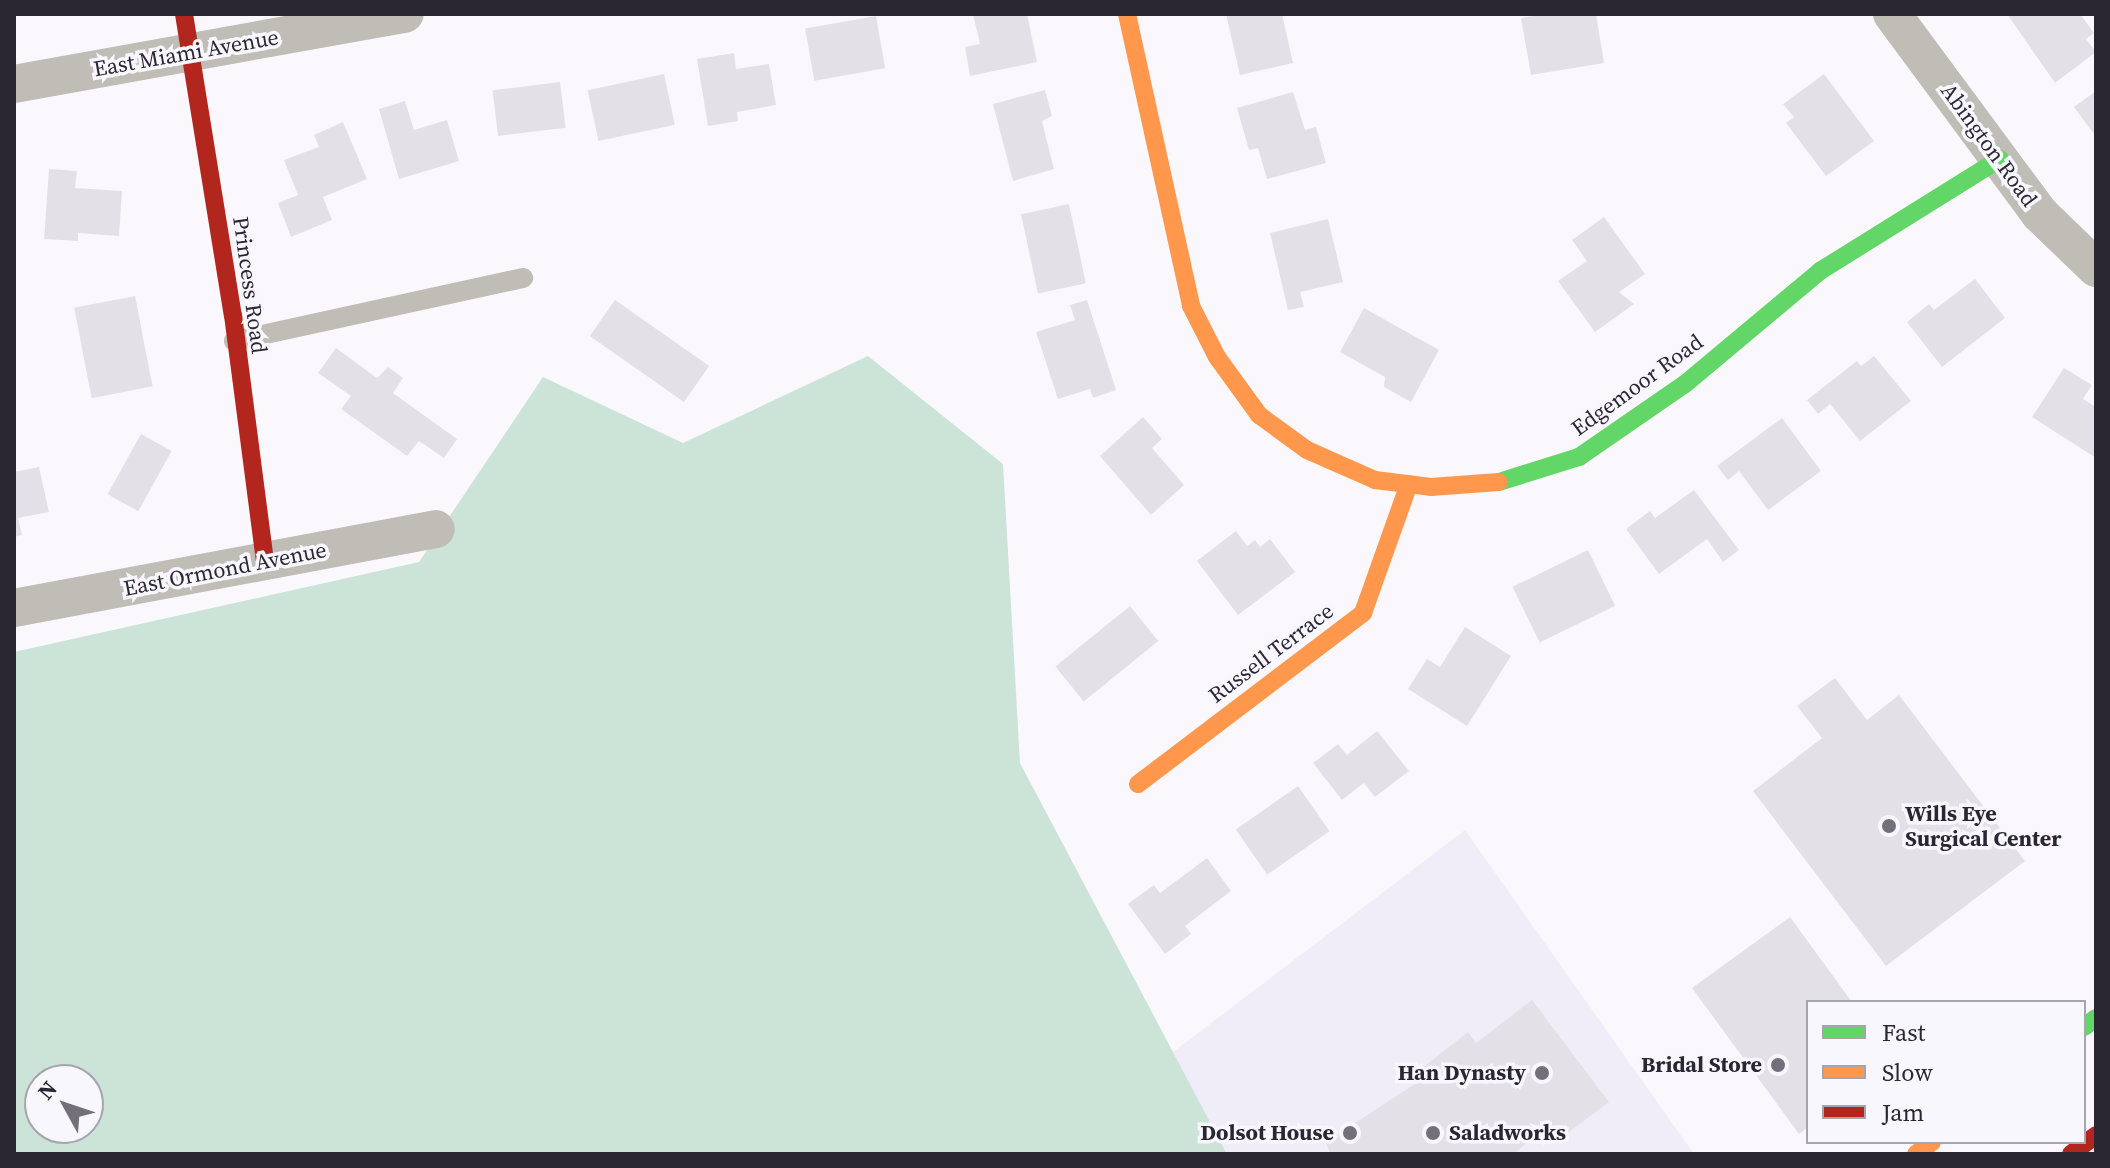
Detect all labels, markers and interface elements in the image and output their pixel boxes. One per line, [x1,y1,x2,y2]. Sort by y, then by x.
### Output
street label: East Miami Avenue [91,24,281,82]
street label: Abington Road [1935,78,2043,212]
street label: Princess Road [227,215,273,355]
street label: Edgemoor Road [1566,328,1708,442]
street label: East Ormond Avenue [121,536,329,602]
street label: Russell Terrace [1203,597,1339,709]
place label: Wills Eye Surgical Center [1905,800,2061,852]
marker: Wills Eye Surgical Center [1880,817,1898,835]
legend [1806,1000,2086,1144]
text: Fast [1882,1016,1925,1049]
place label: Bridal Store [1641,1052,1762,1078]
marker: Bridal Store [1769,1056,1787,1074]
text: Slow [1882,1056,1933,1089]
place label: Han Dynasty [1398,1060,1526,1086]
north arrow [24,1064,104,1144]
marker: Han Dynasty [1533,1064,1551,1082]
text: N [31,1074,64,1106]
text: Jam [1882,1096,1924,1129]
place label: Dolsot House [1201,1120,1334,1146]
place label: Saladworks [1449,1120,1566,1146]
marker: Dolsot House [1341,1124,1359,1142]
marker: Saladworks [1424,1124,1442,1142]

